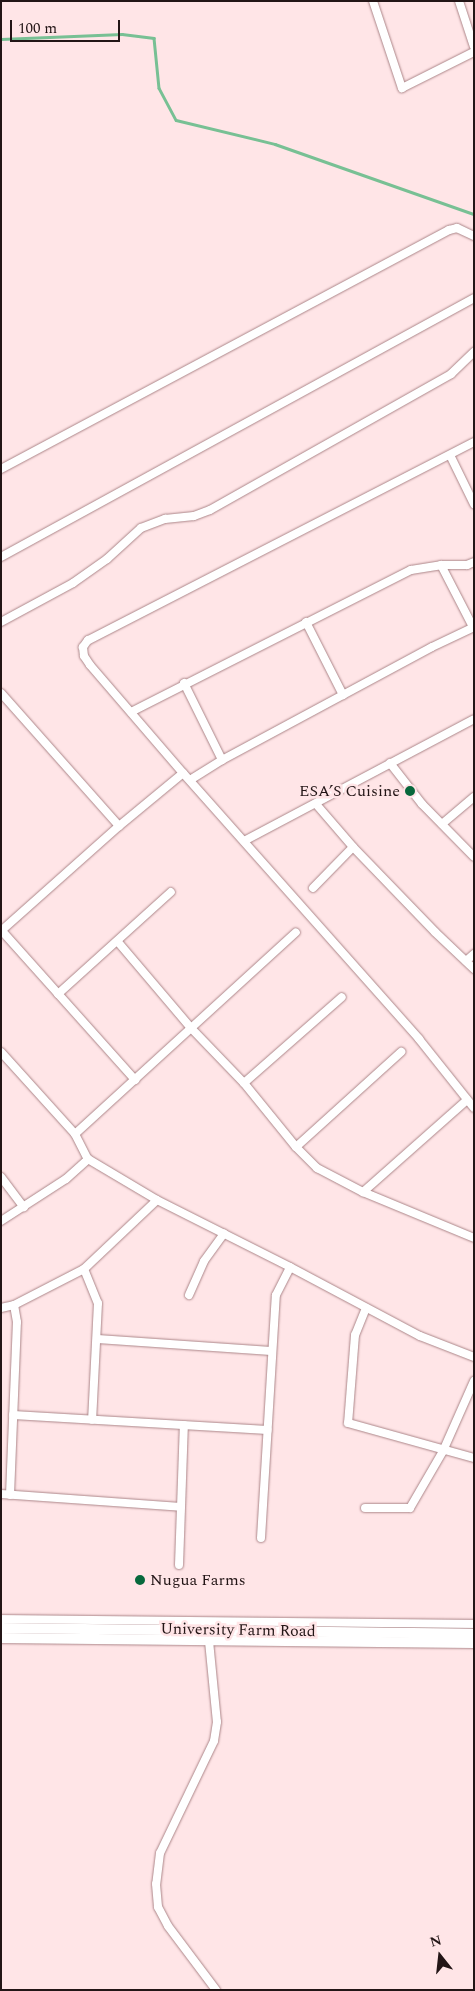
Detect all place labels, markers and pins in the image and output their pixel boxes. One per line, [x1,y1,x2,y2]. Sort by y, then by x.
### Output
place label: ESA’S Cuisine [299,781,400,801]
marker: ESA’S Cuisine [404,785,416,797]
place label: Nugua Farms [150,1570,246,1590]
marker: Nugua Farms [134,1574,146,1586]

